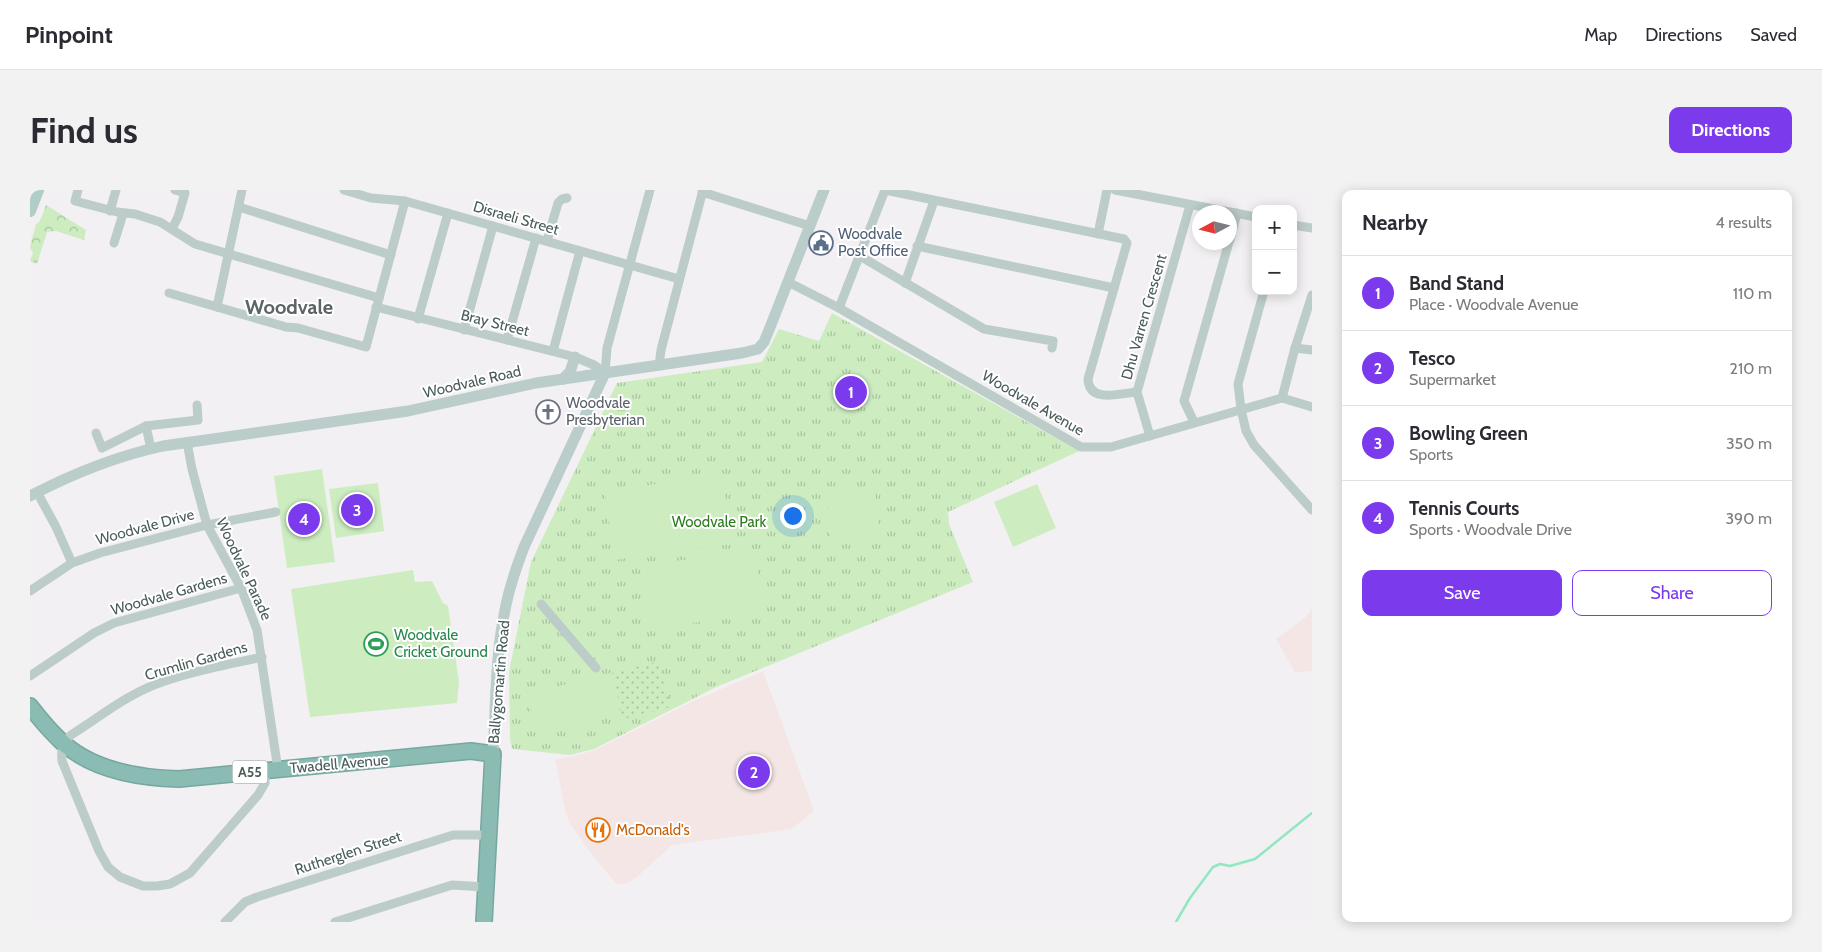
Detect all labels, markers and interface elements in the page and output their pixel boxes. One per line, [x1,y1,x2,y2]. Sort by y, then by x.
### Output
text: Pinpoint [25,20,113,49]
text: Map [1584,24,1617,46]
text: Directions [1645,24,1722,46]
text: Saved [1750,24,1797,46]
button: Directions [1669,107,1792,153]
text: Find us [30,109,138,152]
street label: Disraeli Street [471,197,561,239]
north arrow [1192,205,1237,250]
map controls [1252,205,1297,295]
button: + [1252,205,1297,250]
text: Nearby [1362,210,1428,235]
text: 4 results [1715,213,1772,232]
place label: Woodvale Post Office [838,225,909,260]
public building icon: Woodvale Post Office [808,230,834,256]
button: − [1252,250,1297,295]
street label: Dhu Varren Crescent [1117,252,1171,382]
text: Band Stand [1409,272,1504,295]
text: 1 [1375,284,1381,303]
text: 110 m [1733,284,1772,303]
district label: Woodvale [245,295,333,319]
text: Place · Woodvale Avenue [1409,295,1579,314]
street label: Bray Street [459,306,531,340]
text: Tesco [1409,347,1455,370]
text: 2 [1374,359,1382,378]
text: 210 m [1730,359,1772,378]
street label: Woodvale Road [421,362,523,402]
street label: Woodvale Avenue [979,366,1088,440]
text: Supermarket [1409,370,1496,389]
pin: 1 [835,373,867,411]
place label: Woodvale Presbyterian [566,394,645,429]
church icon: Woodvale Presbyterian [535,399,561,425]
text: Bowling Green [1409,422,1528,445]
text: 3 [1374,434,1382,453]
text: 350 m [1726,434,1772,453]
text: Sports [1409,445,1453,464]
pin: 3 [341,491,373,529]
text: Tennis Courts [1409,497,1519,520]
pin: 4 [288,500,320,538]
your location [780,503,806,529]
street label: Woodvale Drive [94,505,196,549]
text: 4 [1373,509,1383,528]
text: 390 m [1725,509,1772,528]
park label: Woodvale Park [672,513,767,531]
street label: Woodvale Parade [212,515,276,623]
text: Sports · Woodvale Drive [1409,520,1572,539]
street label: Woodvale Gardens [109,569,229,619]
button: Save [1362,570,1562,616]
button: Share [1572,570,1772,616]
street label: Ballygomartin Road [485,619,513,745]
place label: Woodvale Cricket Ground [394,626,488,661]
sports icon: Woodvale Cricket Ground [363,631,389,657]
street label: Crumlin Gardens [143,638,249,684]
street label: Twadell Avenue [289,751,389,777]
pin: 2 [738,753,770,791]
road number: A55 [232,760,268,784]
restaurant icon: McDonald's [585,817,611,843]
place label: McDonald's [616,821,690,839]
street label: Rutherglen Street [292,827,404,879]

